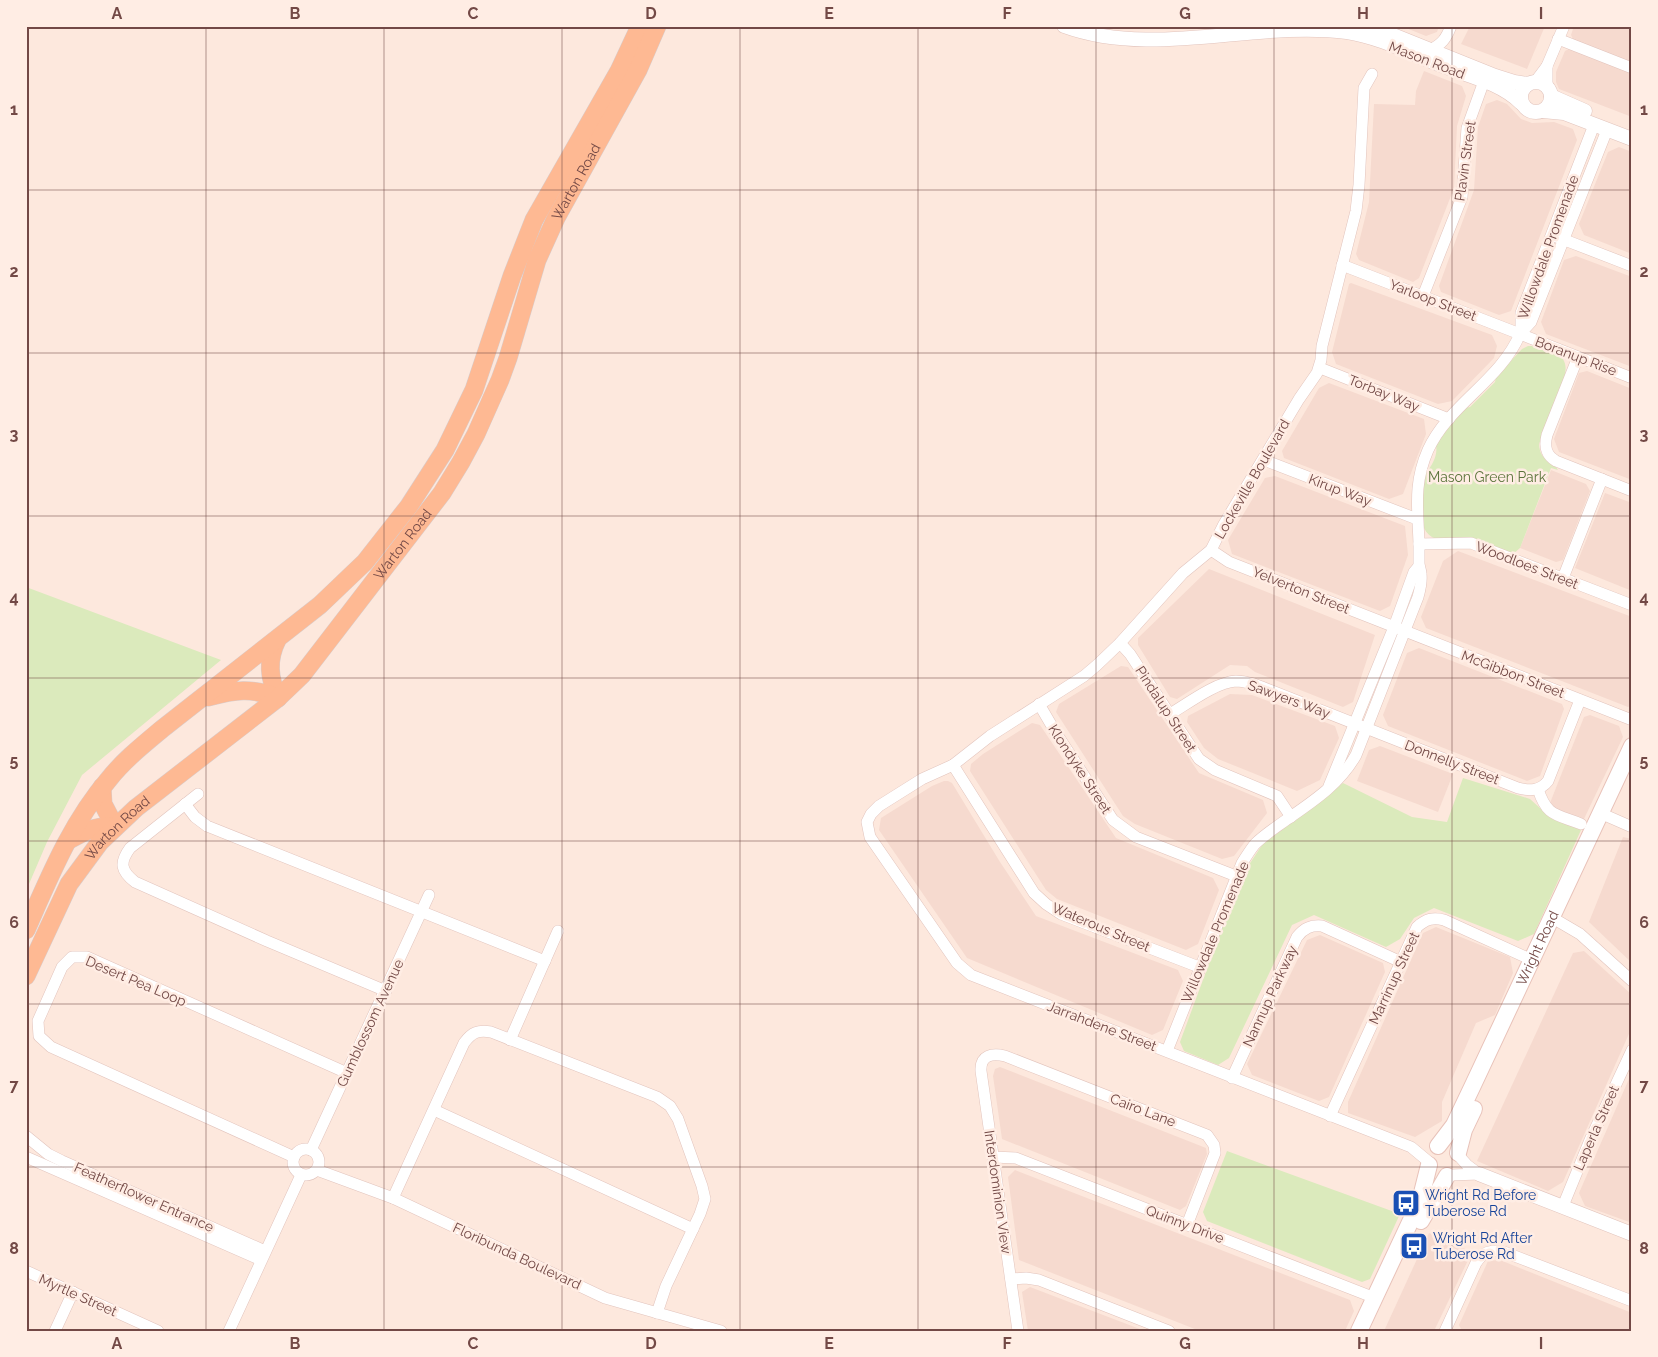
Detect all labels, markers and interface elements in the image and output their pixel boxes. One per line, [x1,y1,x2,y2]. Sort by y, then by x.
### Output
text: A [112,4,123,23]
text: B [290,4,301,23]
text: C [468,4,479,23]
text: D [645,4,657,23]
text: E [824,4,834,23]
text: F [1002,4,1012,23]
text: G [1179,4,1191,23]
text: H [1357,4,1369,23]
text: I [1539,4,1543,23]
street label: Mason Road [1387,38,1467,82]
text: 1 [10,100,18,119]
text: 1 [1640,100,1648,119]
street label: Plavin Street [1451,119,1479,202]
street label: Warton Road [548,141,604,223]
street label: Willowdale Promenade [1514,173,1582,321]
text: 2 [9,262,19,281]
text: 2 [1639,262,1649,281]
street label: Yarloop Street [1387,276,1479,324]
street label: Boranup Rise [1533,333,1619,379]
street label: Torbay Way [1346,371,1422,415]
street label: Lockeville Boulevard [1211,416,1293,542]
text: 3 [10,425,19,444]
text: 3 [1640,425,1649,444]
park label: Mason Green Park [1428,469,1547,485]
street label: Kirup Way [1306,471,1374,509]
street label: Warton Road [370,506,435,583]
street label: Woodloes Street [1473,538,1581,592]
street label: Yelverton Street [1250,563,1352,617]
text: 4 [9,588,19,607]
text: 4 [1639,588,1649,607]
street label: McGibbon Street [1459,647,1567,701]
street label: Pindalup Street [1132,663,1200,755]
street label: Sawyers Way [1246,677,1333,721]
street label: Klondyke Street [1045,721,1115,817]
street label: Donnelly Street [1403,737,1502,787]
text: 5 [10,751,19,770]
text: 5 [1640,751,1649,770]
street label: Warton Road [82,792,153,863]
street label: Willowdale Promenade [1178,859,1252,1005]
street label: Waterous Street [1050,899,1153,955]
street label: Wright Road [1513,908,1562,988]
text: 6 [9,913,19,932]
text: 6 [1639,913,1649,932]
street label: Marrinup Street [1366,929,1423,1027]
street label: Nannup Parkway [1240,942,1301,1049]
street label: Desert Pea Loop [83,953,189,1010]
street label: Gumblossom Avenue [333,957,407,1089]
street label: Jarrahdene Street [1045,998,1159,1054]
text: 7 [10,1076,19,1095]
text: 7 [1640,1076,1649,1095]
street label: Laperla Street [1570,1083,1622,1173]
street label: Cairo Lane [1108,1090,1178,1130]
street label: Interdominion View [981,1129,1015,1256]
street label: Featherflower Entrance [72,1159,216,1235]
place label: Wright Rd Before Tuberose Rd [1425,1187,1536,1219]
bus stop icon: Wright Rd Before Tuberose Rd [1391,1188,1421,1218]
street label: Quinny Drive [1144,1202,1226,1246]
street label: Floribunda Boulevard [450,1219,584,1293]
place label: Wright Rd After Tuberose Rd [1433,1230,1532,1262]
bus stop icon: Wright Rd After Tuberose Rd [1399,1231,1429,1261]
text: 8 [9,1239,19,1258]
text: 8 [1639,1239,1649,1258]
street label: Myrtle Street [36,1271,120,1319]
text: A [112,1334,123,1353]
text: B [290,1334,301,1353]
text: C [468,1334,479,1353]
text: D [645,1334,657,1353]
text: E [824,1334,834,1353]
text: F [1002,1334,1012,1353]
text: G [1179,1334,1191,1353]
text: H [1357,1334,1369,1353]
text: I [1539,1334,1543,1353]

